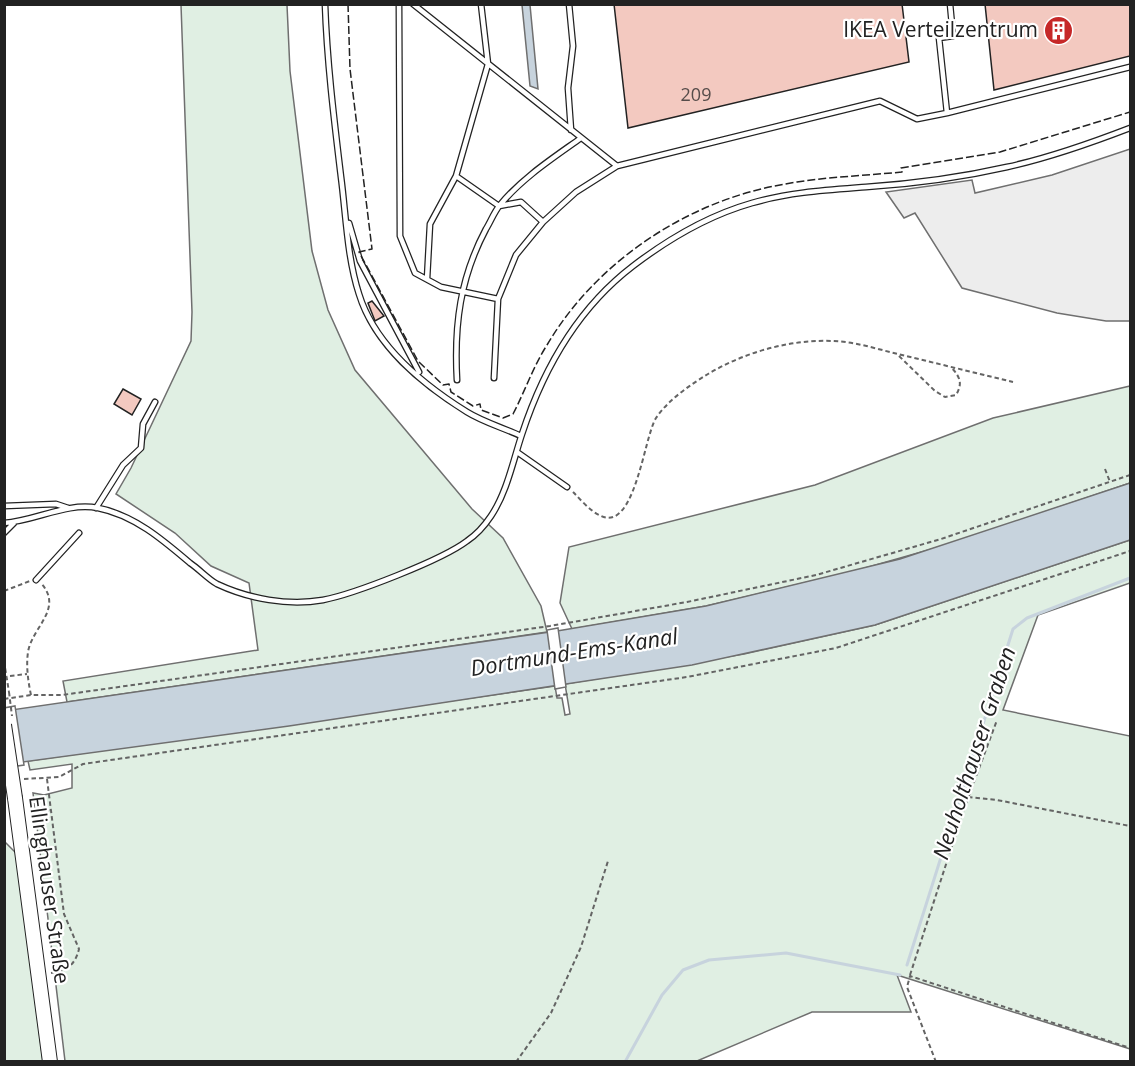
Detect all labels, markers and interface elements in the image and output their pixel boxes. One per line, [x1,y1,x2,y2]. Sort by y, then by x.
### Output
building icon: IKEA Verteilzentrum [1043,14,1075,46]
place label: IKEA Verteilzentrum [843,15,1038,43]
house number: 209 [681,82,711,106]
water label: Dortmund-Ems-Kanal [468,620,680,682]
water label: Neuholthauser Graben [924,642,1022,863]
street label: Ellinghauser Straße [23,794,77,986]

